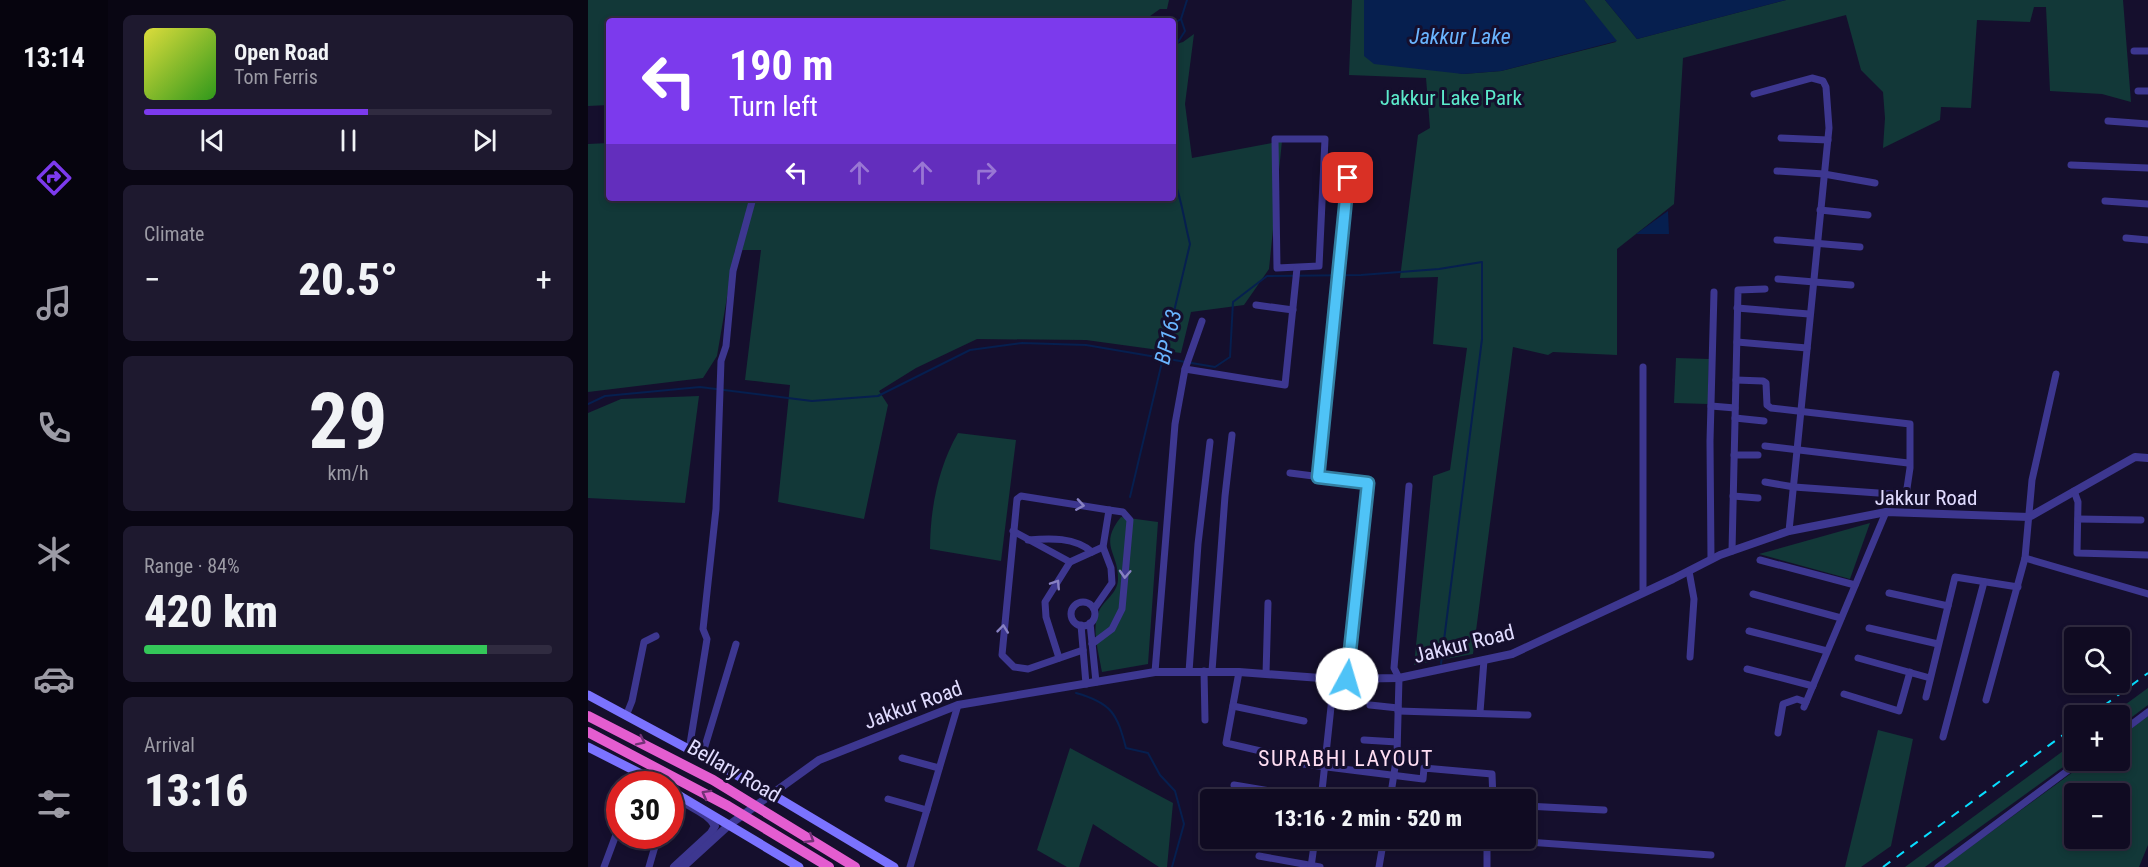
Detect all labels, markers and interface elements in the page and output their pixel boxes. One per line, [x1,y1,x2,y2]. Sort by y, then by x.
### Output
water label: Jakkur Lake [1409,24,1511,49]
text: Open Road [234,40,329,65]
text: 190 m [729,41,834,90]
text: 13:14 [23,42,85,74]
icon: left [630,42,708,120]
text: Tom Ferris [234,65,318,89]
park label: Jakkur Lake Park [1380,86,1522,110]
text: Turn left [729,91,818,123]
icon: previous [196,124,229,157]
icon: pause [332,124,365,157]
icon: next [468,124,501,157]
pin [1322,152,1373,203]
icon: left [780,156,813,189]
icon: ahead [843,156,876,189]
icon: ahead [906,156,939,189]
icon: right [969,156,1002,189]
icon: directions [33,157,75,199]
icon: arrive [1331,161,1364,194]
text: Climate [144,222,204,246]
text: 20.5° [298,253,398,306]
text: − [144,260,161,299]
text: + [536,260,552,299]
icon: music [33,282,75,324]
water label: BP163 [1150,307,1186,367]
text: 29 [309,376,387,467]
icon: phone [33,407,75,449]
text: km/h [327,461,369,485]
street label: Jakkur Road [1875,486,1977,510]
one-way arrow [1075,499,1084,511]
icon: climate [33,533,75,575]
text: Range · 84% [144,554,240,578]
one-way arrow [1118,570,1131,579]
one-way arrow [1049,580,1060,591]
text: 420 km [144,585,278,638]
street label: Jakkur Road [1411,620,1517,668]
one-way arrow [997,624,1009,633]
map controls [2064,627,2130,849]
button: search [2064,627,2130,693]
position arrow [1315,647,1379,711]
icon: car [33,658,75,700]
street label: Jakkur Road [861,676,965,734]
button: + [2064,705,2130,771]
text: Arrival [144,733,195,757]
one-way arrow [634,734,645,746]
street label: Bellary Road [683,735,785,807]
district label: SURABHI LAYOUT [1258,746,1434,771]
text: 13:16 [144,764,248,817]
speed limit sign: 30 [606,771,684,849]
icon: filters [33,783,75,825]
button: − [2064,783,2130,849]
one-way arrow [702,790,712,801]
text: 13:16 · 2 min · 520 m [1274,806,1462,831]
one-way arrow [804,831,814,843]

